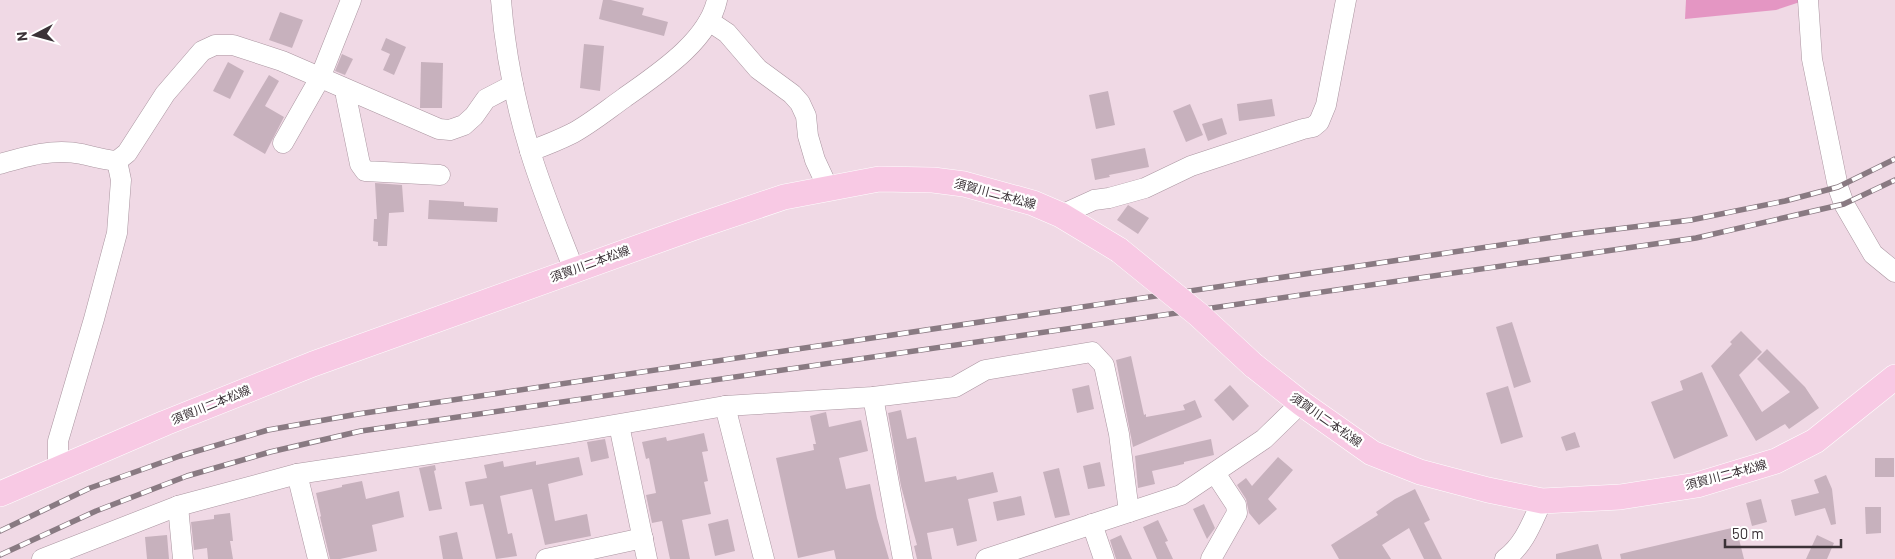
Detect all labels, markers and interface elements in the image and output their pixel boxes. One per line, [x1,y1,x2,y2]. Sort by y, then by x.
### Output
north arrow [10,10,60,60]
text: N [13,31,31,42]
street label: 須賀川二本松線 [953,175,1038,211]
street label: 須賀川二本松線 [548,242,632,284]
street label: 須賀川二本松線 [169,382,252,426]
street label: 須賀川二本松線 [1288,389,1365,449]
street label: 須賀川二本松線 [1683,456,1768,492]
scale bar [1725,516,1841,548]
text: 50 m [1732,524,1764,542]

